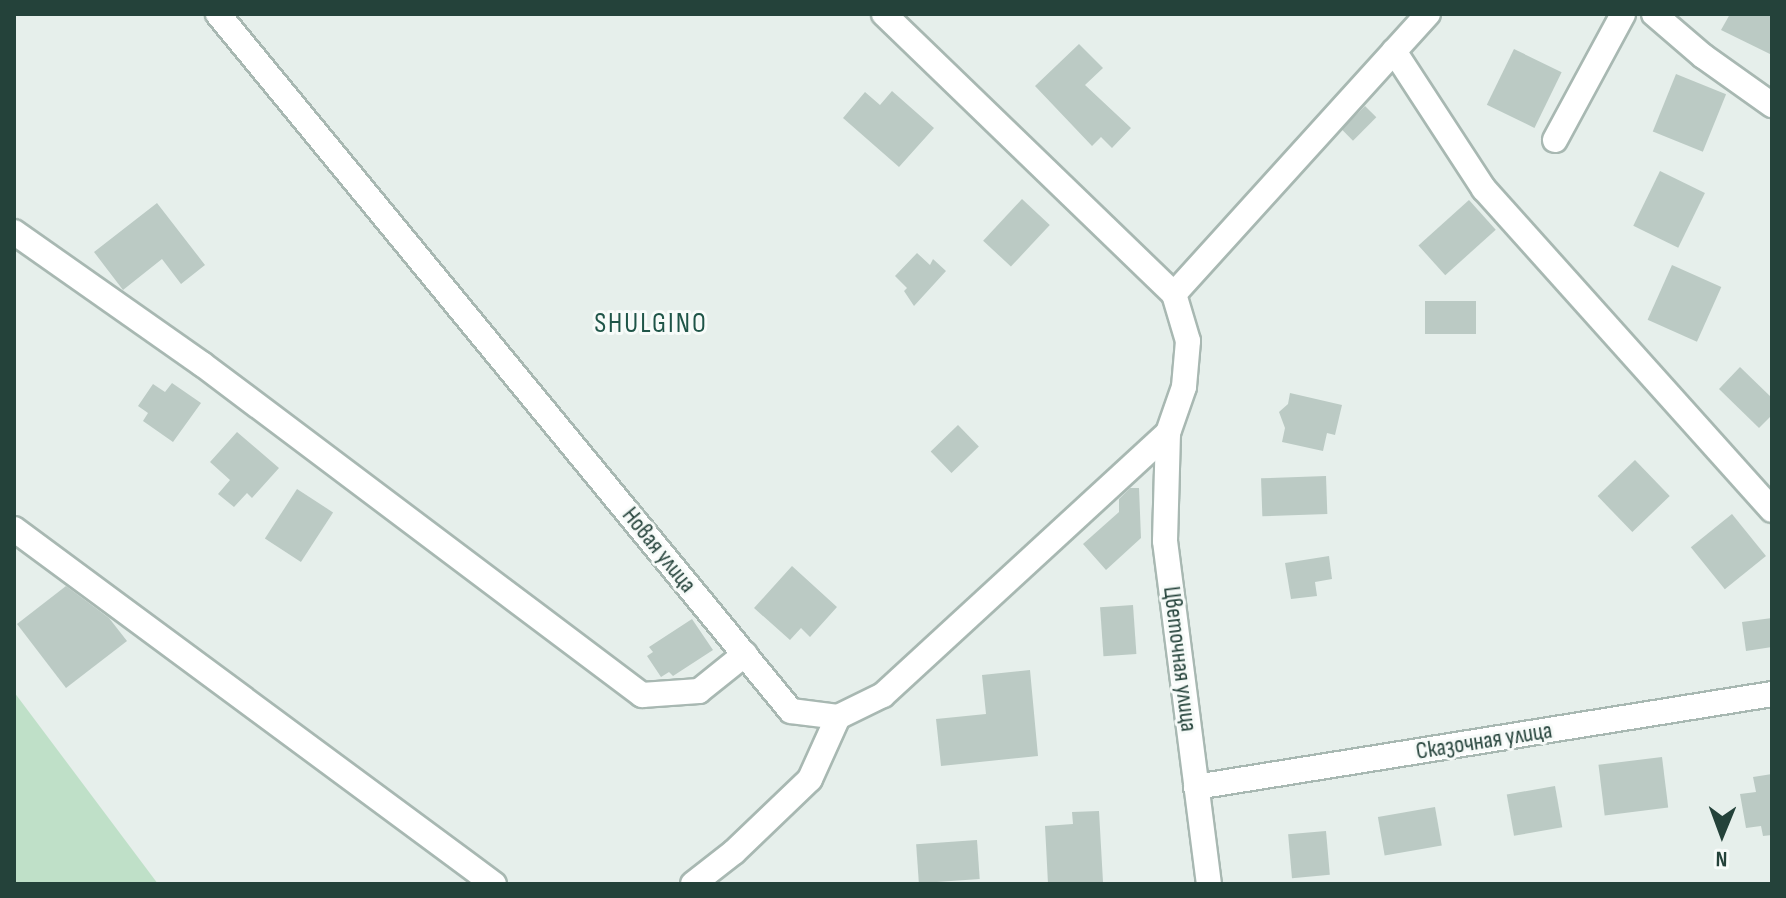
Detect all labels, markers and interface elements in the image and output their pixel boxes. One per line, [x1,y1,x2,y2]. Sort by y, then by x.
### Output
district label: SHULGINO [594,307,708,341]
street label: Новая улица [616,502,702,598]
street label: Цветочная улица [1157,585,1203,733]
street label: Сказочная улица [1414,716,1554,766]
north arrow [1682,794,1762,874]
text: N [1715,845,1728,872]

